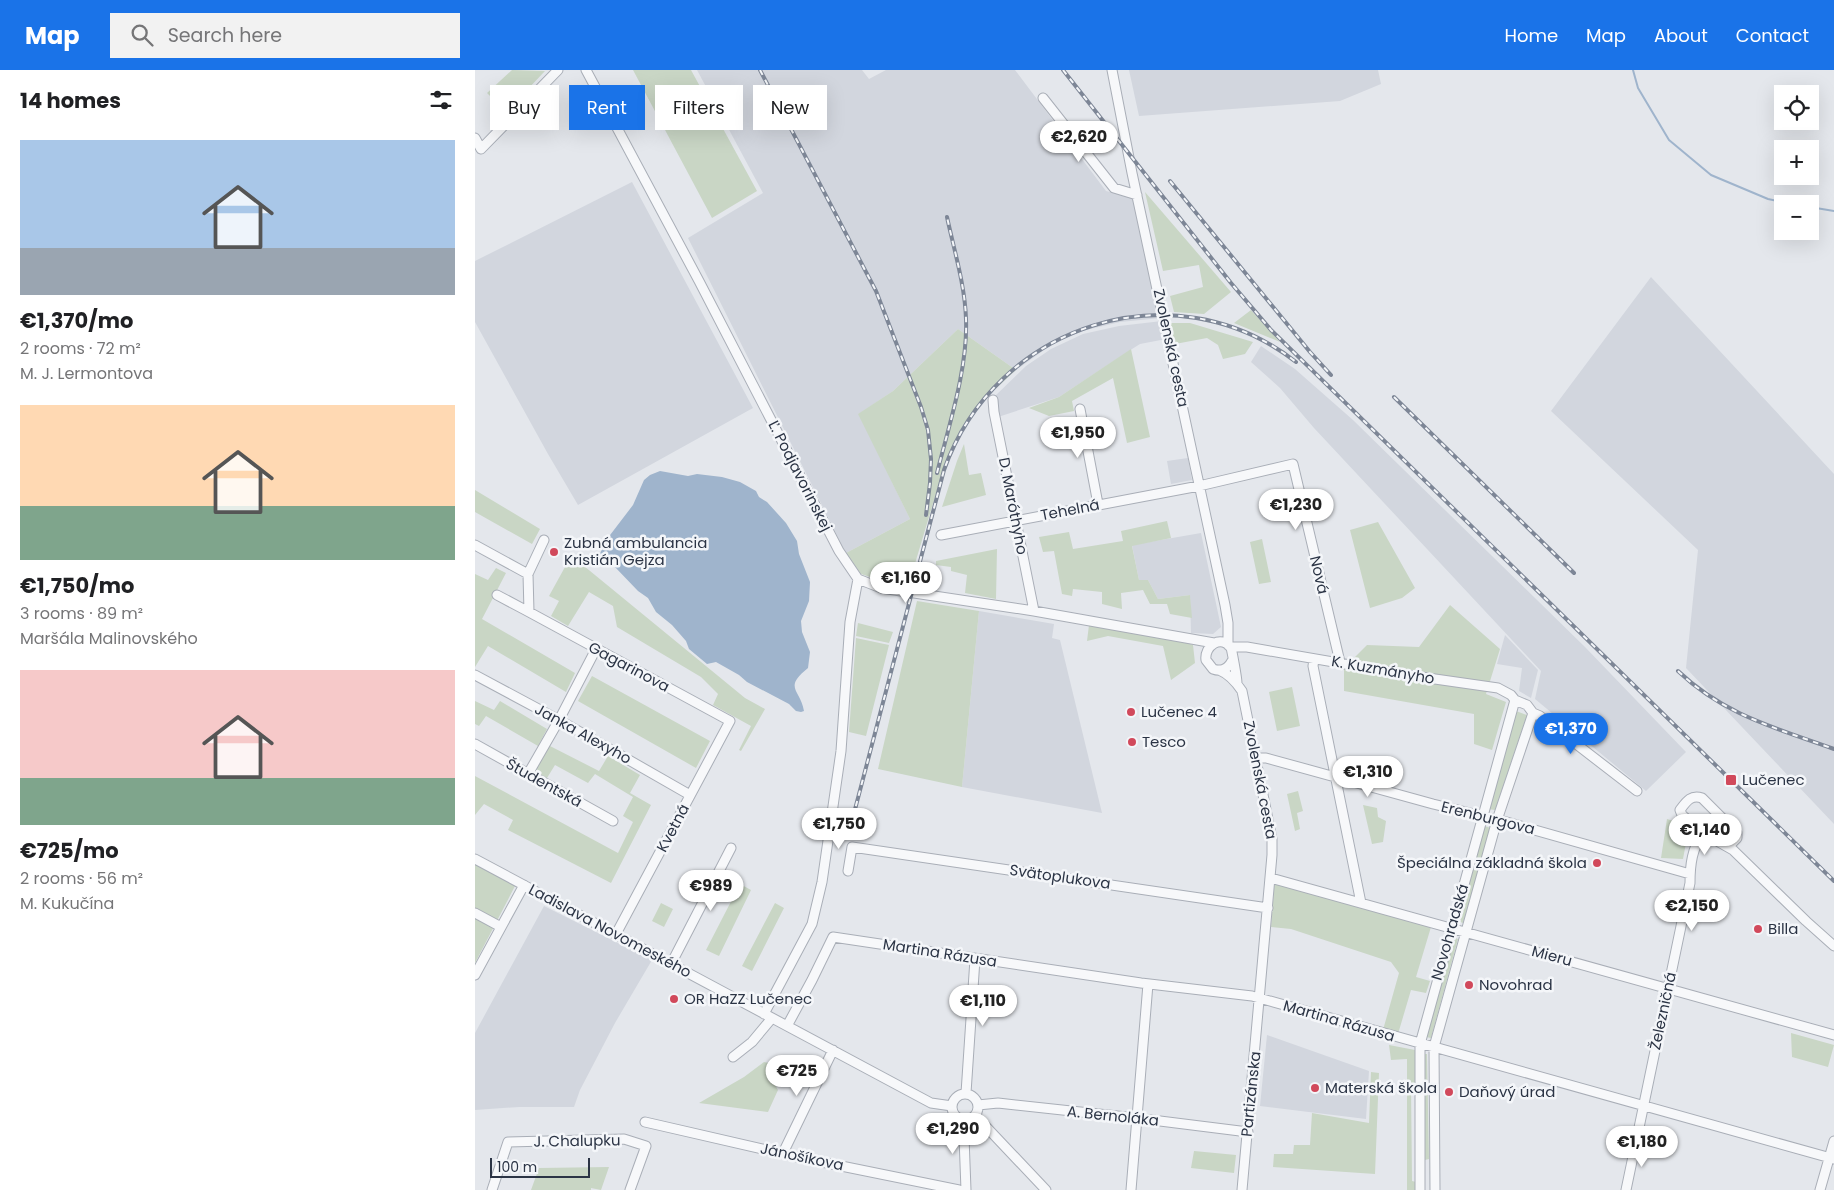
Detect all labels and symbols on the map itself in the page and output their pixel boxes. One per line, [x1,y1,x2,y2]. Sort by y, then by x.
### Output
pin: €2,620 [1038,121,1120,163]
street label: Zvolenská cesta [1149,287,1194,409]
pin: €1,950 [1037,416,1119,459]
street label: Ľ. Podjavorinskej [763,417,837,535]
street label: D. Maróthyho [994,455,1033,556]
pin: €1,230 [1255,488,1337,531]
street label: Tehelná [1039,494,1101,526]
place label: Zubná ambulancia Kristián Gejza [564,532,707,570]
marker: Zubná ambulancia Kristián Gejza [548,546,560,558]
street label: Nová [1305,554,1334,596]
pin: €1,160 [865,562,947,604]
street label: Gagarinova [585,636,674,697]
street label: K. Kuzmányho [1330,650,1436,689]
street label: Janka Alexyho [531,698,635,769]
place label: Lučenec 4 [1141,701,1217,722]
marker: Lučenec 4 [1125,706,1137,718]
pin: €1,370 [1530,712,1612,755]
street label: Zvolenská cesta [1239,719,1282,841]
place label: Tesco [1142,731,1186,752]
marker: Tesco [1126,736,1138,748]
street label: Študentská [502,753,586,812]
pin: €1,310 [1327,756,1409,798]
place label: Lučenec [1742,769,1805,790]
marker: Lučenec [1724,773,1738,787]
street label: Erenburgova [1439,796,1537,839]
street label: Kvetná [651,800,694,856]
pin: €1,750 [798,808,880,850]
pin: €1,140 [1664,814,1746,856]
place label: Špeciálna základná škola [1397,852,1587,873]
marker: Špeciálna základná škola [1591,857,1603,869]
street label: Svätoplukova [1008,859,1112,894]
pin: €989 [681,870,741,912]
street label: Ladislava Novomeského [525,879,695,982]
street label: Novohradská [1426,881,1473,983]
pin: €2,150 [1651,890,1733,932]
place label: Billa [1768,918,1798,939]
marker: Billa [1752,923,1764,935]
street label: Martina Rázusa [882,933,999,972]
street label: Mieru [1530,940,1575,971]
street label: Železničná [1644,970,1681,1052]
place label: Novohrad [1479,974,1553,995]
marker: Novohrad [1463,979,1475,991]
pin: €1,110 [942,984,1024,1027]
place label: OR HaZZ Lučenec [684,988,812,1009]
marker: OR HaZZ Lučenec [668,993,680,1005]
street label: Martina Rázusa [1281,995,1397,1046]
street label: Partizánska [1236,1050,1265,1138]
pin: €725 [767,1054,827,1097]
place label: Materská škola [1325,1077,1437,1098]
place label: Daňový úrad [1459,1081,1555,1102]
marker: Materská škola [1309,1082,1321,1094]
marker: Daňový úrad [1443,1086,1455,1098]
street label: A. Bernoláka [1066,1100,1160,1131]
pin: €1,290 [912,1112,994,1155]
pin: €1,180 [1601,1126,1683,1168]
street label: J. Chalupku [533,1129,621,1152]
street label: Jánošíkova [758,1137,846,1176]
scale bar [490,1155,590,1178]

